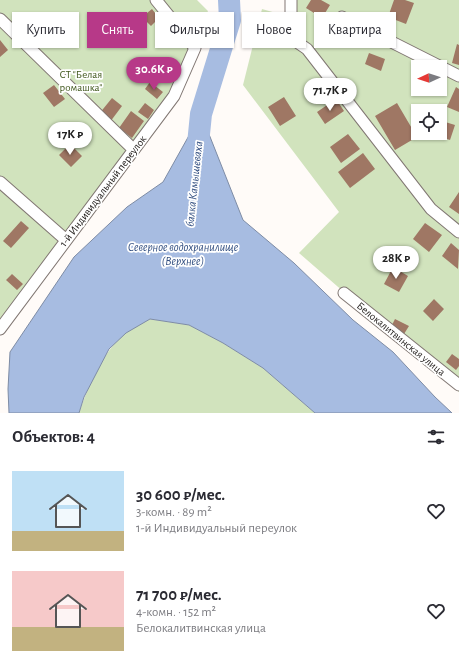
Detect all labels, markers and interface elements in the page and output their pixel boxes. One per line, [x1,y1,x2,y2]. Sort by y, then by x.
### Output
chip: Купить [12,12,79,48]
chip: Снять [87,12,147,48]
chip: Фильтры [155,12,234,48]
chip: Новое [242,12,306,48]
chip: Квартира [314,12,396,48]
pin: 30.6K ₽ [117,57,191,91]
north arrow [411,60,447,96]
map controls [411,60,447,140]
text: 30.6K ₽ [135,63,173,76]
park label: СТ "Белая ромашка" [60,69,102,93]
pin: 71.7K ₽ [293,78,367,112]
text: 71.7K ₽ [313,84,347,97]
button: locate [411,104,447,140]
pin: 17K ₽ [42,122,98,156]
text: 17K ₽ [57,128,83,141]
street label: 1-й Индивидуальный переулок [58,133,148,249]
water label: балка Камышеваха [184,141,204,227]
water label: Северное водохранилище (Верхнее) [128,241,239,268]
pin: 28K ₽ [368,246,424,280]
text: 28K ₽ [382,252,410,265]
street label: Белокалитвинская улица [355,300,447,378]
icon: filters [425,426,447,448]
text: Объектов: 4 [12,428,95,445]
text: 30 600 ₽/мес. [136,486,225,503]
icon: home [44,487,92,535]
icon: heart [425,500,447,522]
text: 3-комн. · 89 m² [136,506,212,519]
text: 1-й Индивидуальный переулок [136,522,297,535]
text: 71 700 ₽/мес. [136,586,222,603]
icon: home [44,587,92,635]
icon: heart [425,600,447,622]
text: 4-комн. · 152 m² [136,606,216,619]
text: Белокалитвинская улица [136,622,266,635]

